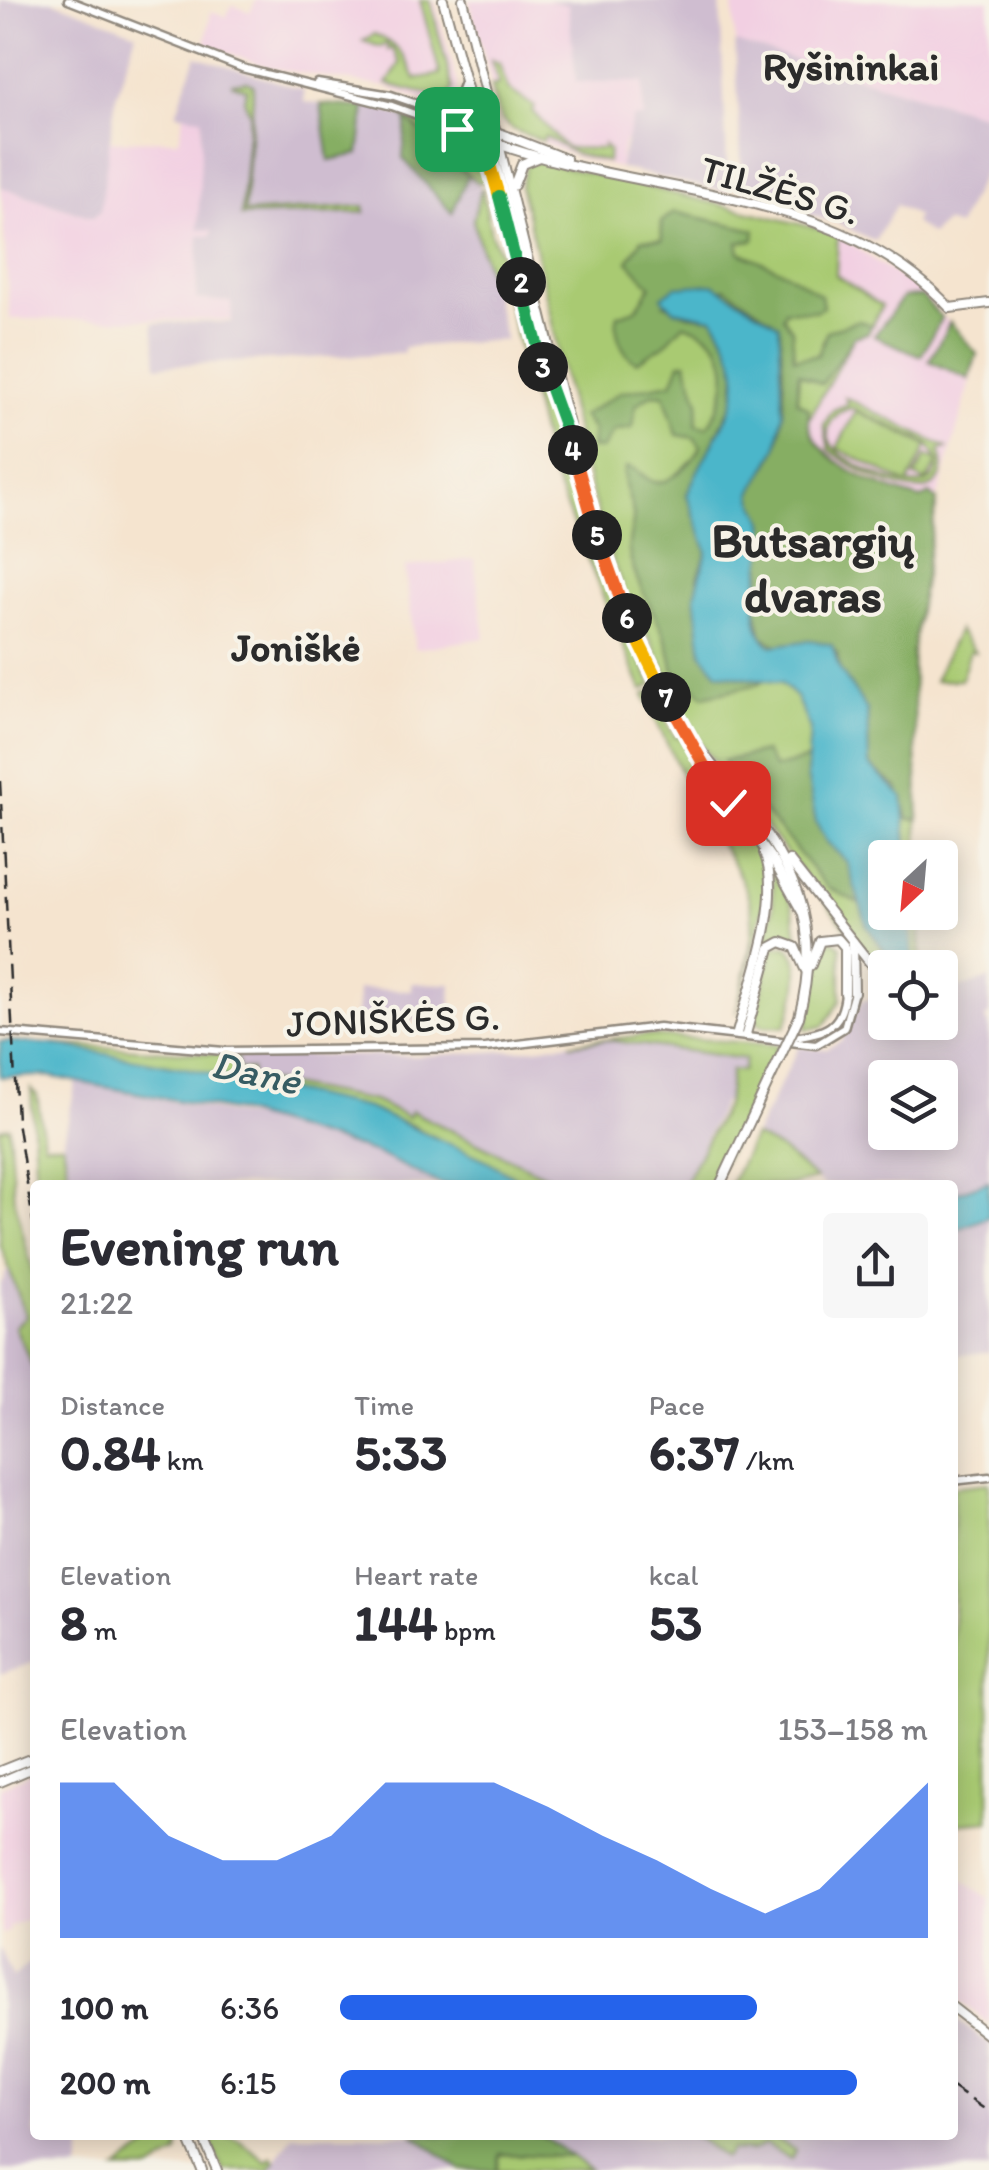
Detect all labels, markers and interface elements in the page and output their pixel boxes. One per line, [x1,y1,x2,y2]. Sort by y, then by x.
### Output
district label: Ryšininkai [763,42,939,90]
pin [415,87,500,172]
icon: arrive [430,102,485,157]
street label: TILŽĖS G. [695,145,865,235]
pin: 2 [496,257,546,307]
text: 2 [514,265,528,299]
pin: 3 [518,342,568,392]
text: 3 [535,350,551,384]
pin: 4 [548,425,598,475]
text: 4 [565,433,581,467]
pin: 5 [572,510,622,560]
district label: Butsargių dvaras [712,511,915,624]
text: 5 [590,518,604,552]
pin: 6 [602,593,652,643]
text: 6 [620,601,634,635]
district label: Joniškė [230,623,361,671]
pin: 7 [641,672,691,722]
text: 7 [659,680,673,714]
pin [686,761,771,846]
icon: check [701,776,756,831]
north arrow [868,840,958,930]
map controls [868,840,958,1150]
button: locate [868,950,958,1040]
street label: JONIŠKĖS G. [285,993,501,1047]
water label: Danė [207,1039,306,1105]
button: layers [868,1060,958,1150]
text: Evening run [60,1213,339,1279]
button: share [823,1213,928,1318]
text: 21:22 [60,1284,133,1322]
text: Distance [60,1388,165,1422]
text: Time [354,1388,414,1422]
text: Pace [649,1388,705,1422]
text: 0.84 [60,1422,161,1483]
text: 5:33 [354,1422,447,1483]
text: 6:37 [649,1422,739,1483]
text: km [161,1443,204,1477]
text: /km [739,1443,795,1477]
text: Elevation [60,1558,171,1592]
text: Heart rate [354,1558,478,1592]
text: kcal [649,1558,698,1592]
text: 8 [60,1592,87,1653]
text: 144 [354,1592,438,1653]
text: 53 [649,1592,702,1653]
text: m [87,1613,117,1647]
text: bpm [438,1613,496,1647]
text: Elevation [60,1710,187,1748]
text: 153–158 m [778,1710,928,1748]
text: 100 m [60,1989,148,2027]
text: 6:36 [220,1989,279,2027]
text: 200 m [60,2064,150,2102]
text: 6:15 [220,2064,276,2102]

